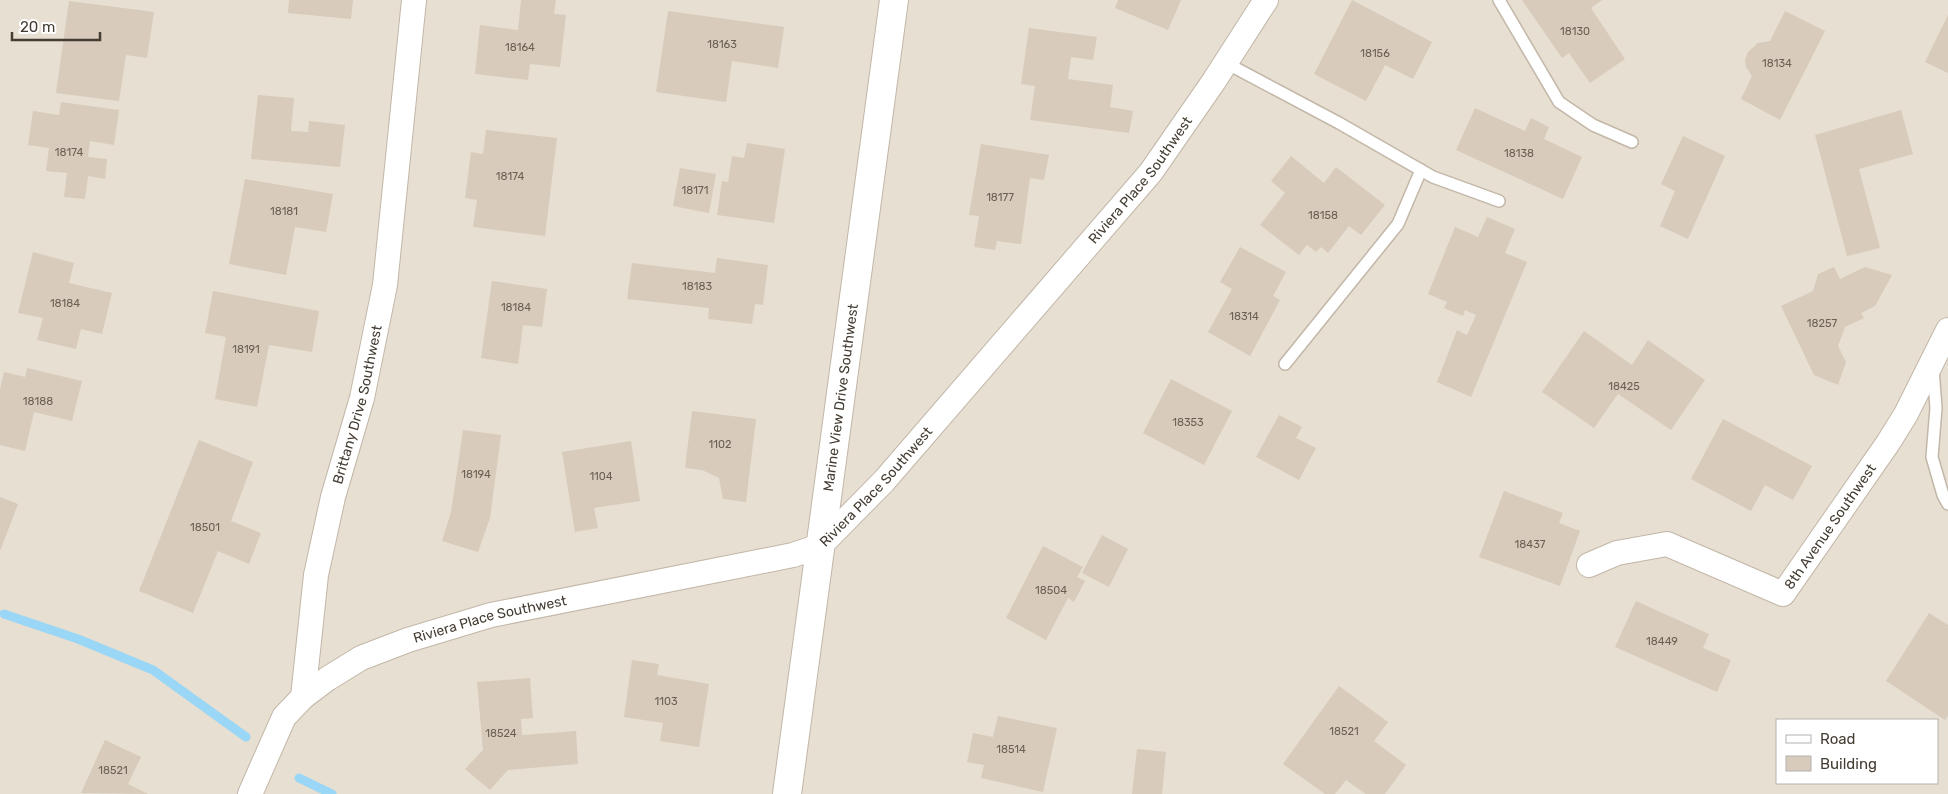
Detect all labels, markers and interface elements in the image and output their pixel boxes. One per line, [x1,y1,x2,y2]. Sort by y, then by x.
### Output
scale bar [12,10,100,42]
text: 20 m [20,18,55,36]
house number: 18130 [1560,25,1590,38]
house number: 18163 [707,38,737,51]
house number: 18164 [505,41,535,54]
house number: 18156 [1360,47,1390,60]
house number: 18134 [1762,57,1792,70]
street label: Riviera Place Southwest [1085,113,1196,247]
house number: 18174 [55,146,83,159]
house number: 18138 [1504,147,1534,160]
house number: 18174 [496,170,524,183]
house number: 18171 [682,184,708,197]
house number: 18177 [986,191,1014,204]
house number: 18181 [270,205,298,218]
house number: 18158 [1308,209,1338,222]
house number: 18183 [682,280,712,293]
house number: 18184 [50,297,80,310]
house number: 18184 [501,301,531,314]
street label: Marine View Drive Southwest [819,302,862,493]
house number: 18314 [1229,310,1259,323]
house number: 18257 [1807,317,1838,330]
street label: Brittany Drive Southwest [329,323,385,486]
house number: 18191 [232,343,260,356]
house number: 18425 [1608,380,1640,393]
house number: 18188 [23,395,53,408]
house number: 18353 [1172,416,1204,429]
street label: Riviera Place Southwest [816,423,936,550]
house number: 1102 [709,438,731,451]
street label: 8th Avenue Southwest [1781,460,1880,592]
house number: 18194 [461,468,491,481]
house number: 1104 [589,470,613,483]
house number: 18501 [190,521,220,534]
house number: 18437 [1515,538,1546,551]
house number: 18504 [1035,584,1067,597]
street label: Riviera Place Southwest [411,592,569,646]
house number: 18449 [1646,635,1678,648]
house number: 1103 [654,695,678,708]
legend [1776,719,1938,784]
house number: 18521 [1329,725,1359,738]
house number: 18524 [485,727,517,740]
text: Road [1820,730,1856,748]
house number: 18514 [996,743,1026,756]
text: Building [1820,755,1877,773]
house number: 18521 [98,764,128,777]

